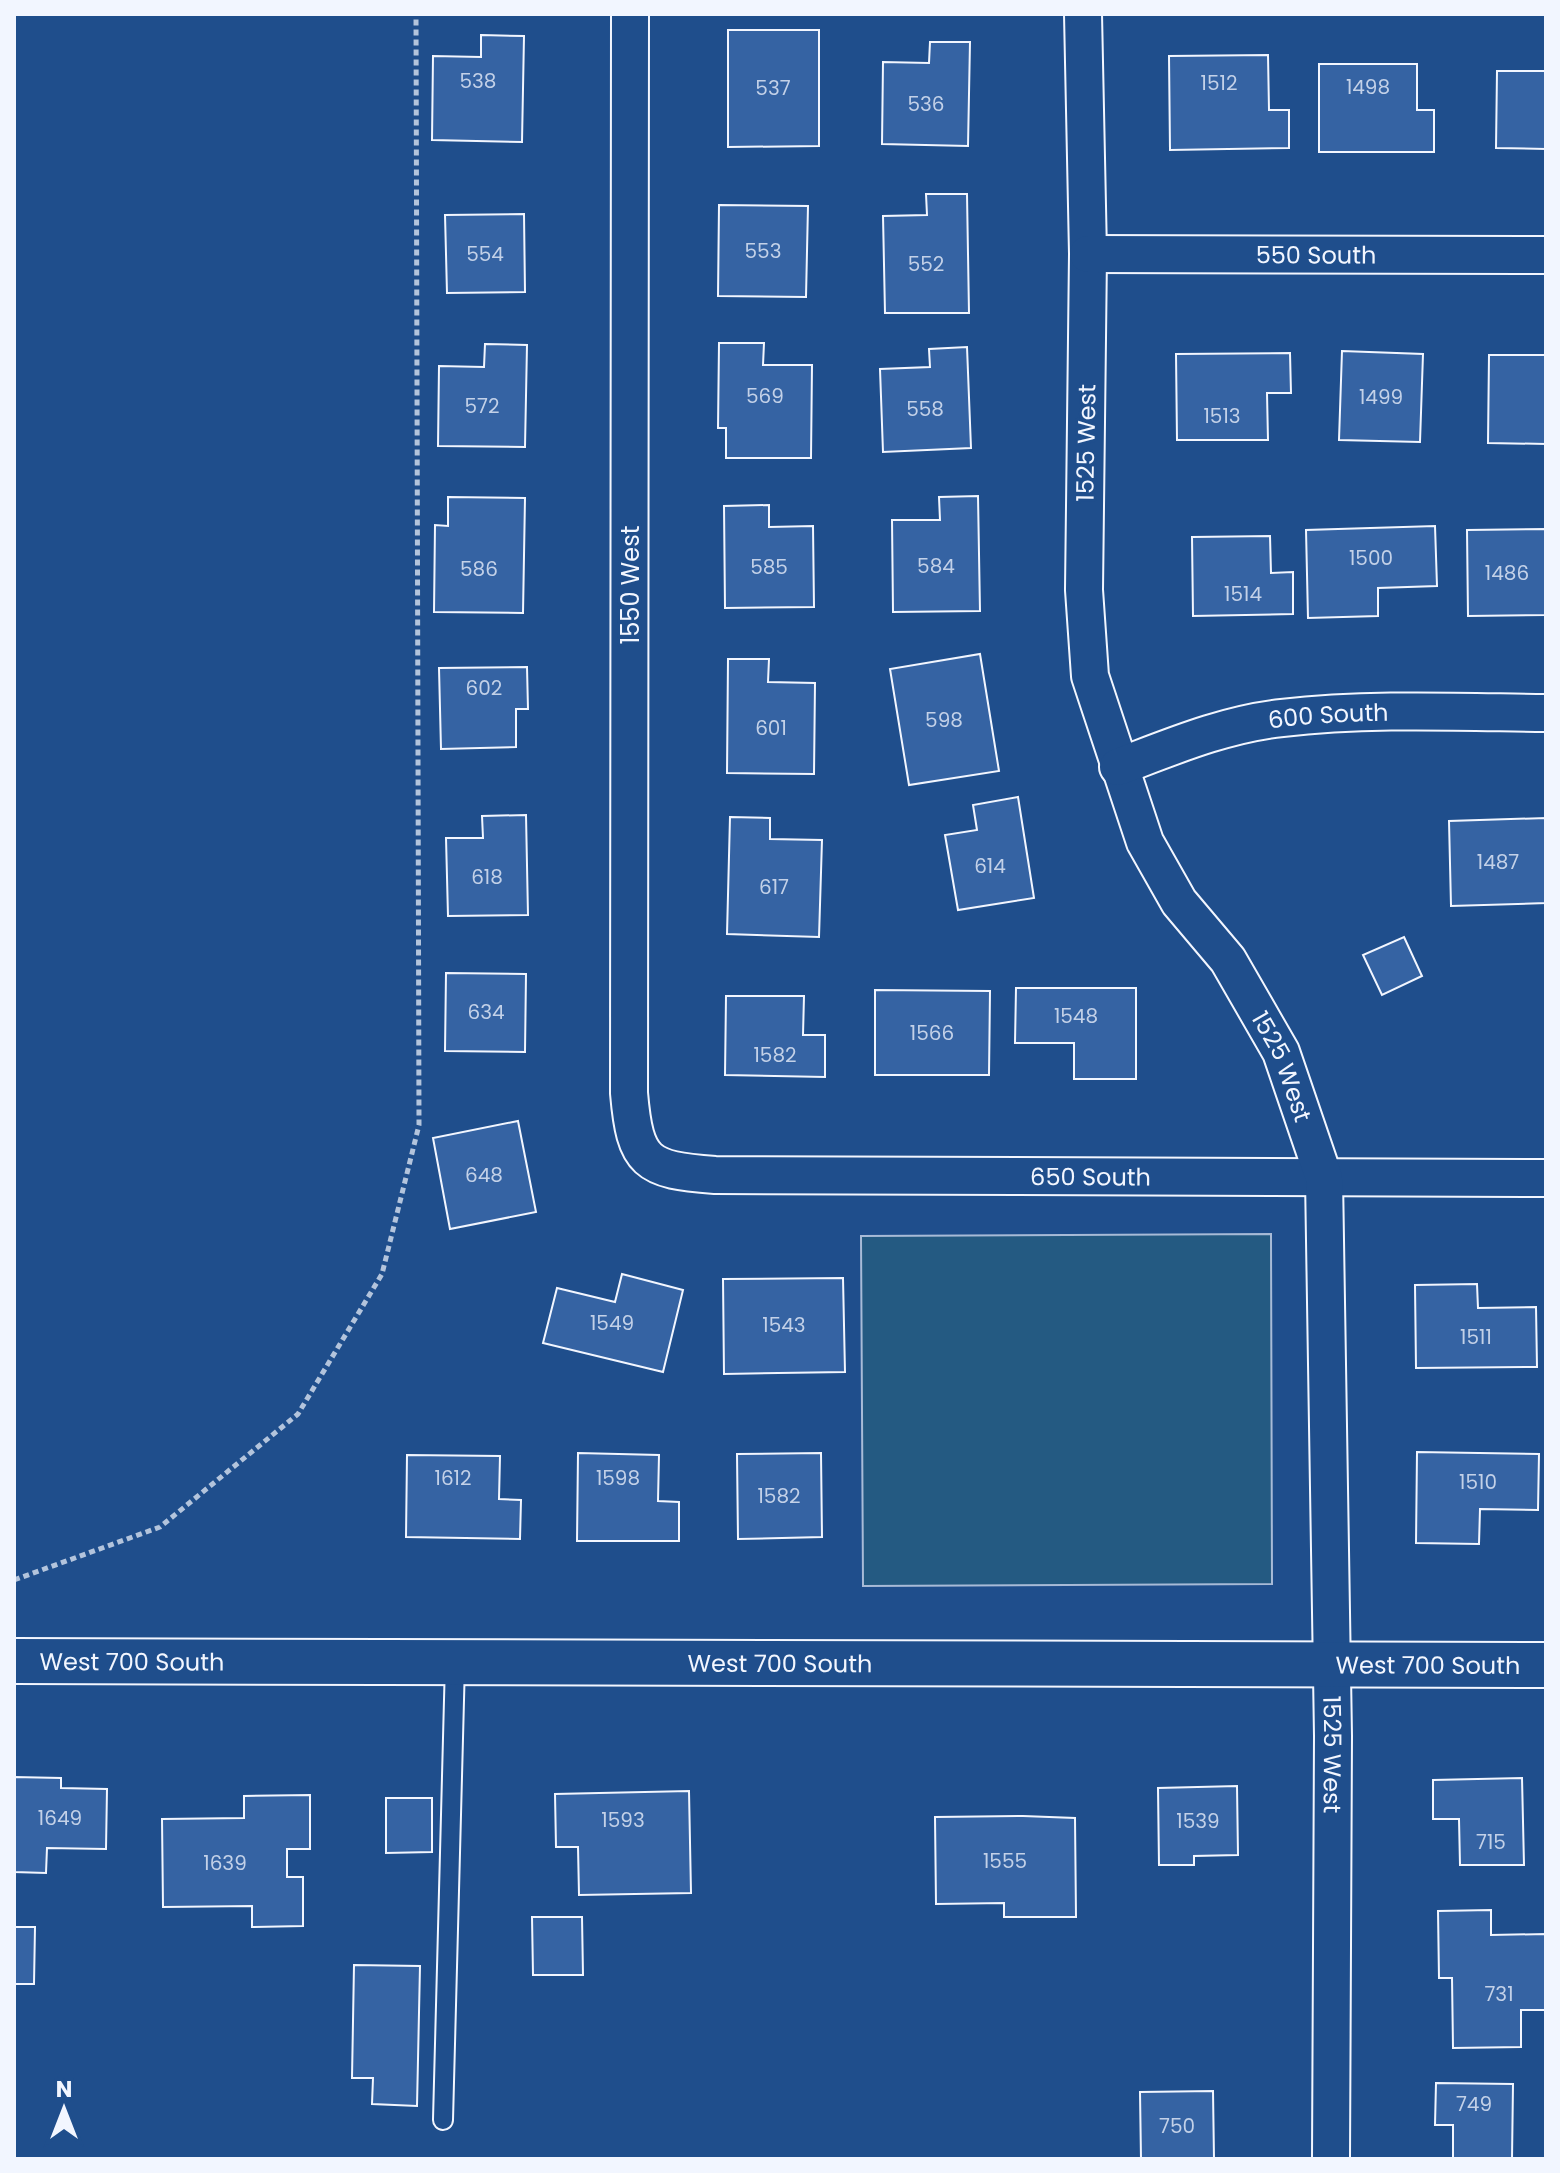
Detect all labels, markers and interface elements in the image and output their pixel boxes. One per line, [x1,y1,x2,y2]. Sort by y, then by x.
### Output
house number: 538 [460,67,496,95]
house number: 1512 [1201,69,1237,97]
house number: 1498 [1346,73,1390,101]
house number: 537 [755,74,791,102]
house number: 536 [907,90,945,118]
house number: 553 [745,237,781,265]
street label: 550 South [1256,238,1376,271]
house number: 554 [466,240,504,268]
house number: 552 [908,250,944,278]
house number: 569 [746,382,784,410]
house number: 1499 [1359,383,1403,411]
street label: 1525 West [1068,384,1104,502]
house number: 572 [465,392,499,420]
house number: 558 [906,395,944,423]
house number: 1513 [1203,402,1241,430]
street label: 1550 West [614,526,647,644]
house number: 1500 [1349,544,1393,572]
house number: 584 [917,552,955,580]
house number: 585 [750,553,788,581]
house number: 586 [460,555,498,583]
house number: 1486 [1485,559,1529,587]
house number: 1514 [1224,580,1262,608]
house number: 602 [466,674,502,702]
street label: 600 South [1266,695,1389,736]
house number: 598 [925,706,963,734]
house number: 601 [755,714,787,742]
house number: 1487 [1477,848,1519,876]
house number: 614 [974,852,1006,880]
house number: 618 [471,863,503,891]
house number: 617 [759,873,789,901]
house number: 634 [467,998,505,1026]
house number: 1548 [1054,1002,1098,1030]
street label: 1525 West [1244,1005,1320,1126]
house number: 1566 [910,1019,954,1047]
house number: 1582 [753,1041,797,1069]
street label: 650 South [1030,1160,1151,1193]
house number: 648 [465,1161,503,1189]
house number: 1549 [590,1309,634,1337]
house number: 1543 [762,1311,806,1339]
house number: 1511 [1460,1323,1492,1351]
house number: 1612 [435,1464,472,1492]
house number: 1598 [596,1464,640,1492]
house number: 1510 [1459,1468,1497,1496]
house number: 1582 [757,1482,801,1510]
street label: West 700 South [40,1645,224,1678]
street label: West 700 South [688,1646,872,1680]
street label: West 700 South [1336,1648,1520,1681]
street label: 1525 West [1316,1695,1350,1813]
house number: 1649 [38,1804,82,1832]
house number: 1593 [601,1806,645,1834]
house number: 1539 [1176,1807,1220,1835]
house number: 715 [1476,1828,1506,1856]
house number: 1555 [983,1847,1027,1875]
house number: 1639 [203,1849,247,1877]
house number: 731 [1484,1980,1514,2008]
north arrow [24,2069,104,2149]
text: N [56,2074,72,2105]
house number: 749 [1456,2090,1492,2118]
house number: 750 [1159,2112,1195,2140]

